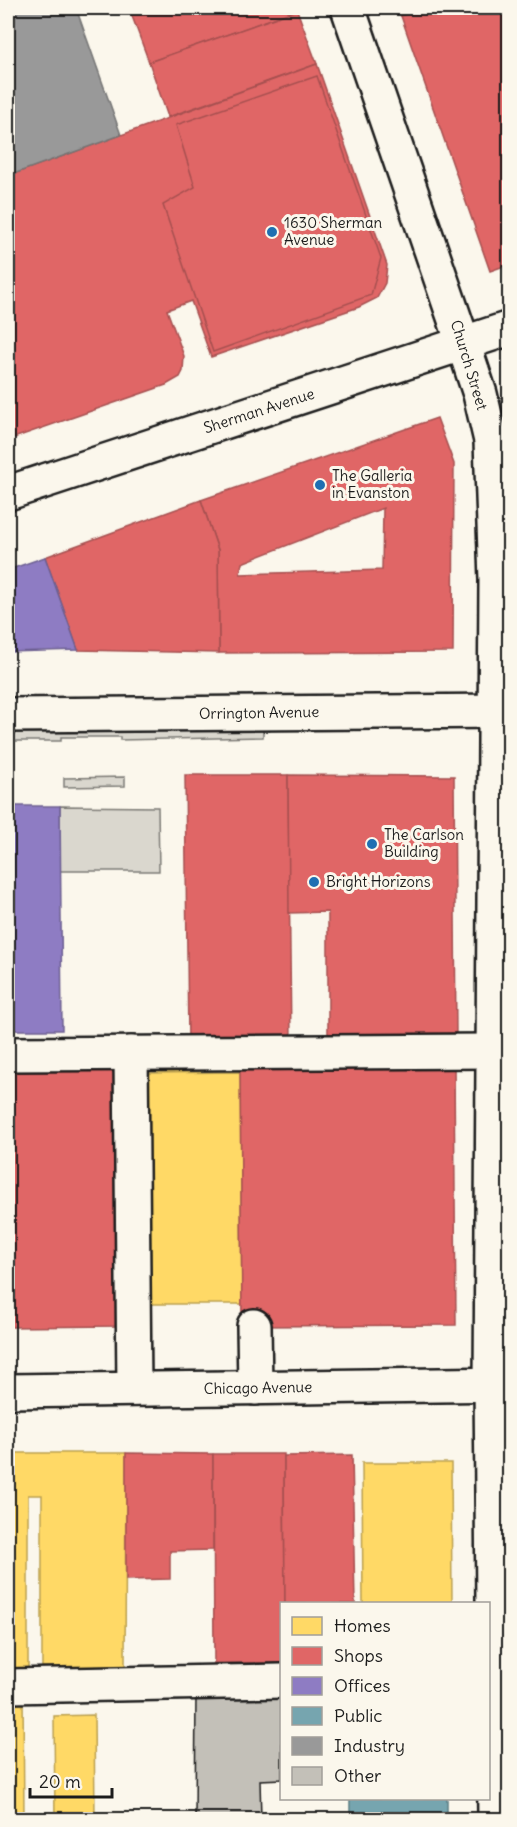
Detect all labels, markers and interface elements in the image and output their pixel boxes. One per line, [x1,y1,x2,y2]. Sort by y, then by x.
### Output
place label: 1630 Sherman Avenue [284,213,382,249]
marker: 1630 Sherman Avenue [265,225,279,239]
street label: Church Street [447,318,492,412]
street label: Sherman Avenue [201,384,317,437]
place label: The Galleria in Evanston [332,466,413,502]
marker: The Galleria in Evanston [313,478,327,492]
street label: Orrington Avenue [199,702,319,723]
place label: The Carlson Building [384,825,464,861]
marker: The Carlson Building [365,837,379,851]
place label: Bright Horizons [326,872,431,891]
marker: Bright Horizons [307,875,321,889]
street label: Chicago Avenue [204,1377,312,1398]
legend [280,1602,490,1800]
text: Homes [334,1614,391,1637]
text: Shops [334,1644,383,1667]
text: Offices [334,1674,390,1697]
text: Public [334,1704,383,1727]
text: Industry [334,1734,405,1757]
scale bar [30,1761,112,1799]
text: Other [334,1764,382,1787]
text: 20 m [39,1770,81,1793]

